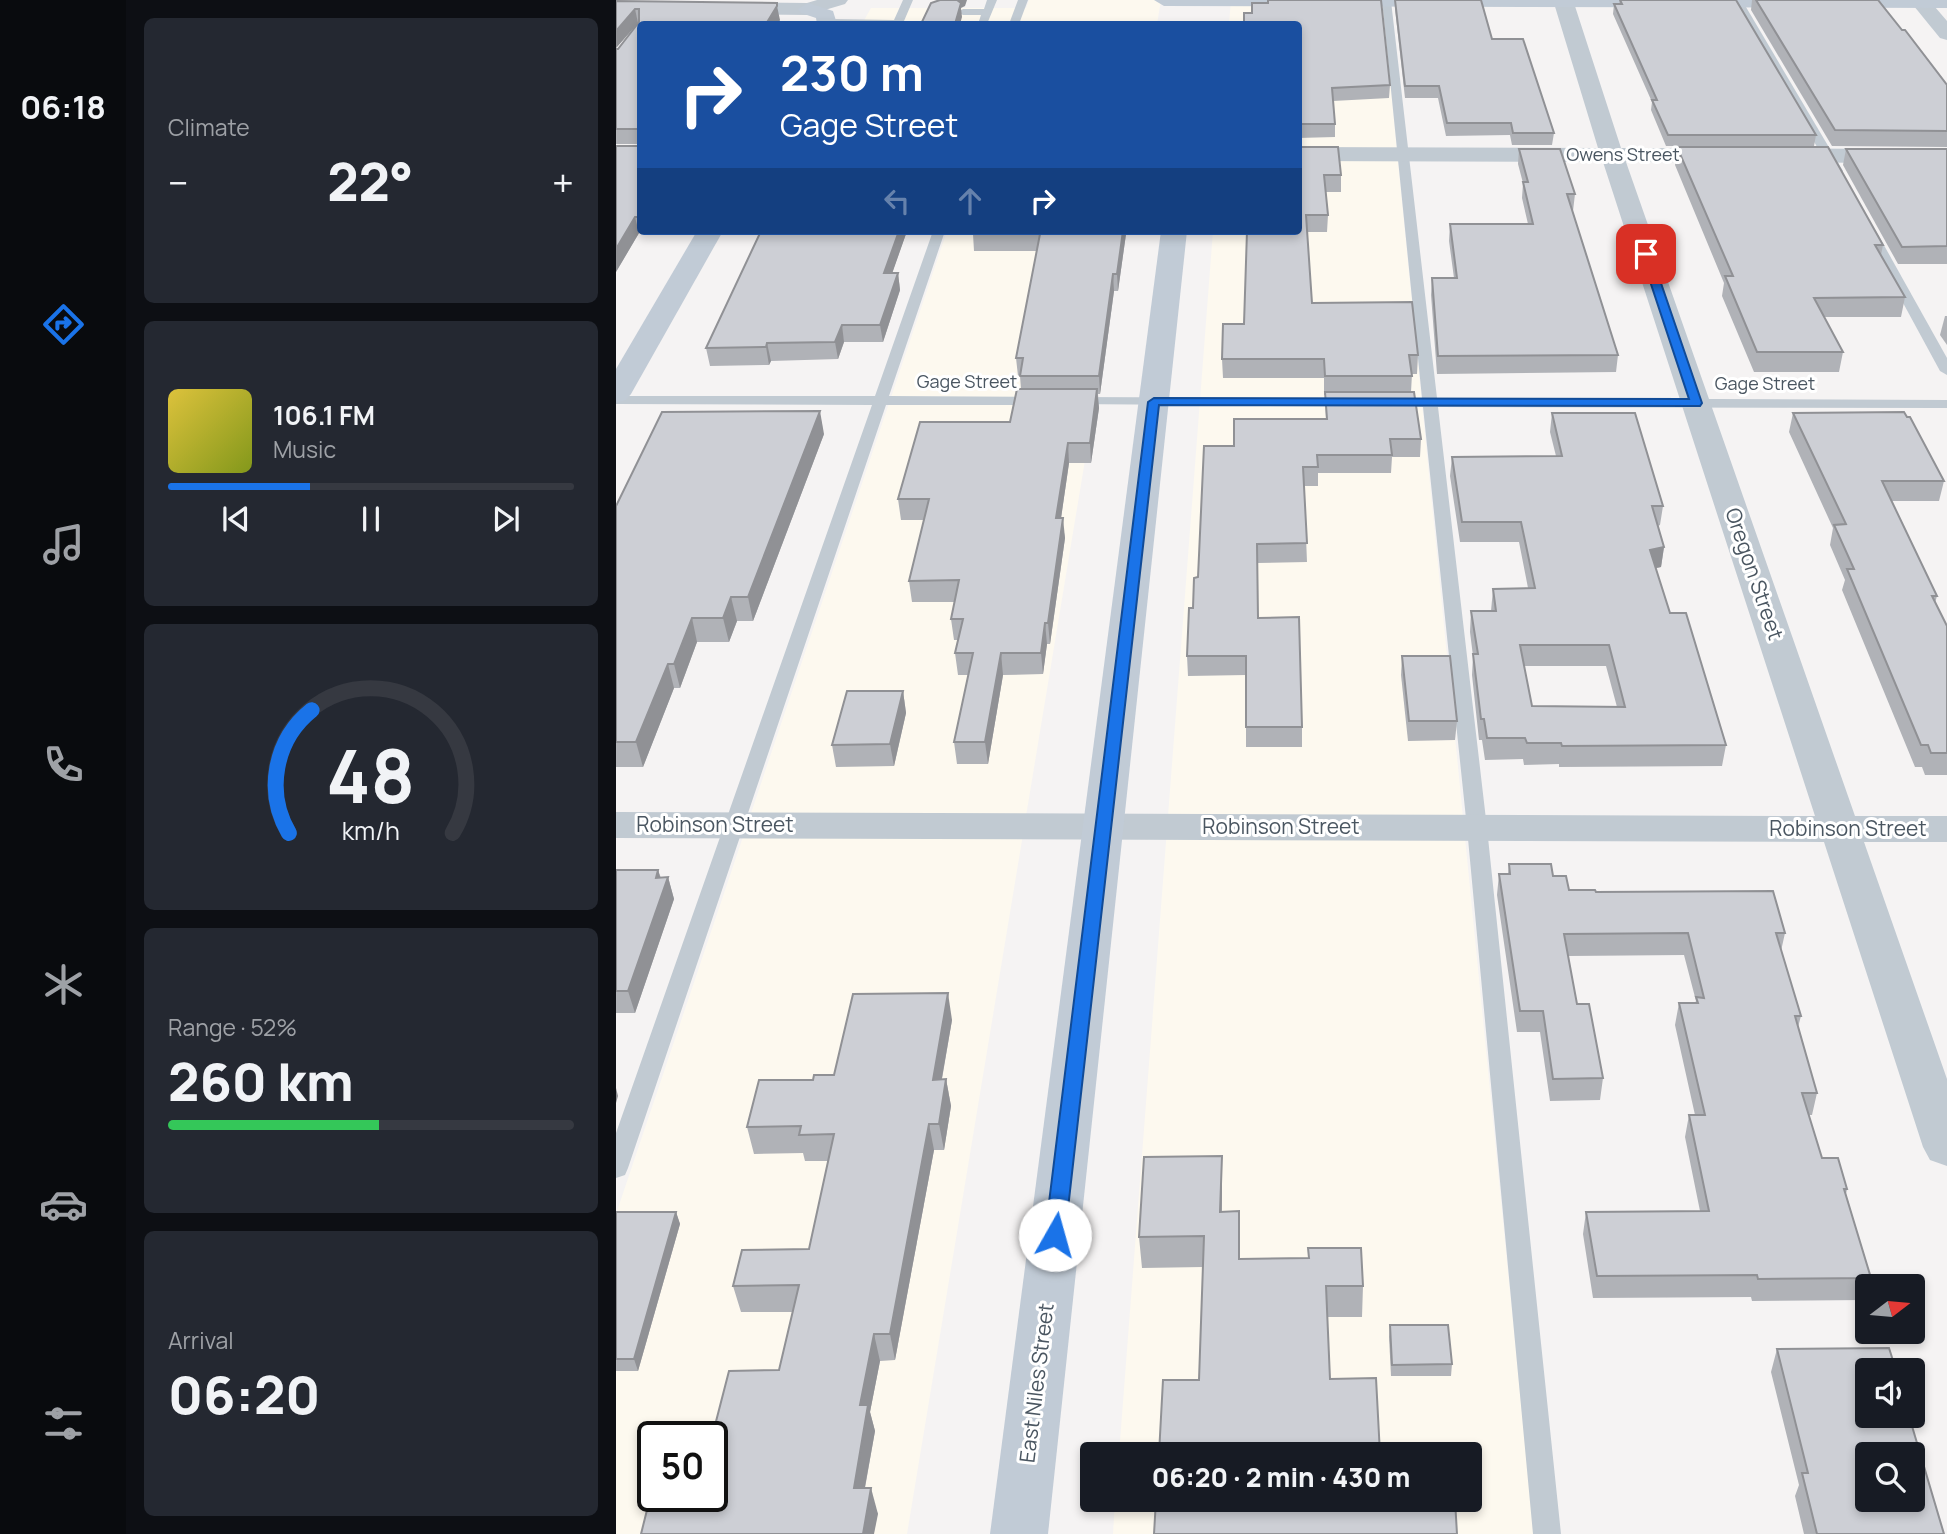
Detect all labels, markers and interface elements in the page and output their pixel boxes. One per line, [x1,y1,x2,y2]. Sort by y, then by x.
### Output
text: 230 m [780,39,924,106]
icon: right [665,49,756,140]
text: 06:18 [20,85,106,129]
text: Gage Street [780,103,958,147]
text: Climate [168,111,250,143]
street label: Owens Street [1566,142,1680,166]
text: 22° [327,146,413,217]
text: − [168,156,189,208]
text: + [552,156,574,208]
icon: left [878,182,916,220]
icon: ahead [951,182,989,220]
icon: right [1024,182,1062,220]
pin [1616,224,1676,284]
icon: arrive [1627,235,1665,273]
icon: directions [39,300,88,349]
street label: Gage Street [917,369,1017,393]
street label: Gage Street [1715,371,1815,395]
text: 106.1 FM [273,397,375,433]
text: Music [273,433,336,465]
icon: previous [217,500,255,538]
icon: pause [352,500,390,538]
icon: next [487,500,525,538]
street label: Oregon Street [1719,504,1791,643]
icon: music [39,520,88,569]
text: 48 [327,725,415,825]
icon: phone [39,740,88,789]
street label: Robinson Street [636,810,794,838]
street label: Robinson Street [1202,812,1360,840]
text: km/h [342,813,400,848]
street label: Robinson Street [1769,814,1927,842]
icon: climate [39,960,88,1009]
text: Range · 52% [168,1011,297,1043]
text: 260 km [168,1046,354,1117]
icon: car [39,1180,88,1229]
position arrow [1018,1198,1092,1272]
north arrow [1855,1274,1925,1344]
map controls [1855,1274,1925,1512]
street label: East Niles Street [1012,1301,1060,1464]
text: Arrival [168,1324,234,1356]
button: sound [1855,1358,1925,1428]
text: 06:20 [168,1359,320,1430]
icon: filters [39,1399,88,1448]
speed limit sign: 50 [637,1421,728,1512]
button: search [1855,1442,1925,1512]
text: 06:20 · 2 min · 430 m [1152,1459,1410,1495]

